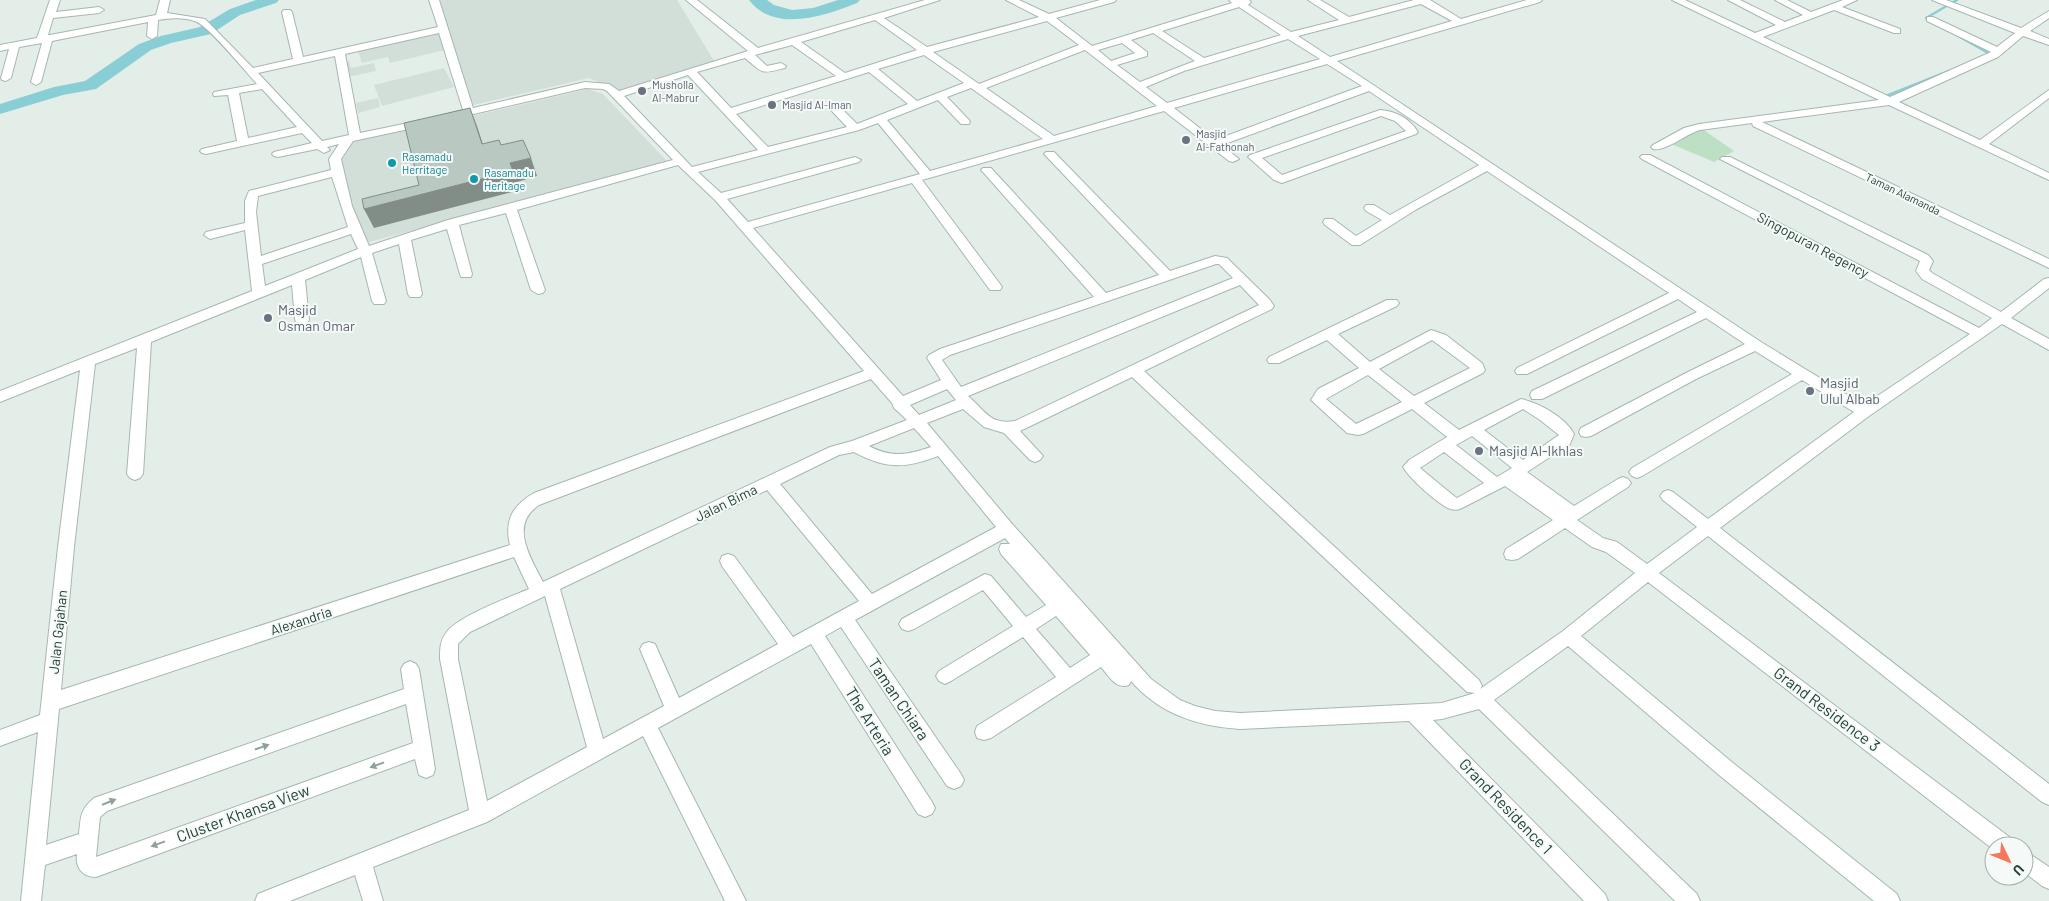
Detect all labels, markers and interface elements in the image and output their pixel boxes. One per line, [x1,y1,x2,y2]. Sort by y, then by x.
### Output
place label: Musholla Al-Mabrur [652,78,699,104]
marker: Musholla Al-Mabrur [636,85,648,97]
place label: Masjid Al-Iman [782,98,852,111]
marker: Masjid Al-Iman [766,99,778,111]
place label: Masjid Al-Fathonah [1196,127,1254,153]
marker: Masjid Al-Fathonah [1180,134,1192,146]
place label: Rasamadu Herritage [402,150,452,176]
marker: Rasamadu Herritage [386,157,398,169]
place label: Rasamadu Heritage [484,166,534,192]
street label: Taman Alamanda [1864,170,1943,217]
marker: Rasamadu Heritage [468,173,480,185]
street label: Singopuran Regency [1754,208,1873,281]
place label: Masjid Osman Omar [278,301,355,334]
marker: Masjid Osman Omar [262,312,274,324]
place label: Masjid Ulul Albab [1820,374,1880,407]
marker: Masjid Ulul Albab [1804,385,1816,397]
place label: Masjid Al-Ikhlas [1489,442,1583,459]
marker: Masjid Al-Ikhlas [1473,445,1485,457]
street label: Jalan Bima [692,480,760,525]
street label: Jalan Gajahan [45,589,70,675]
street label: Alexandria [268,603,334,638]
street label: Taman Chiara [865,654,934,743]
street label: Grand Residence 3 [1770,662,1884,755]
street label: The Arteria [842,683,899,759]
one-way arrow [255,743,270,751]
street label: Grand Residence 1 [1456,754,1557,857]
one-way arrow [369,762,384,769]
street label: Cluster Khansa View [174,779,312,845]
one-way arrow [102,797,116,805]
north arrow [1984,836,2034,886]
one-way arrow [150,840,165,848]
text: U [2010,861,2028,879]

